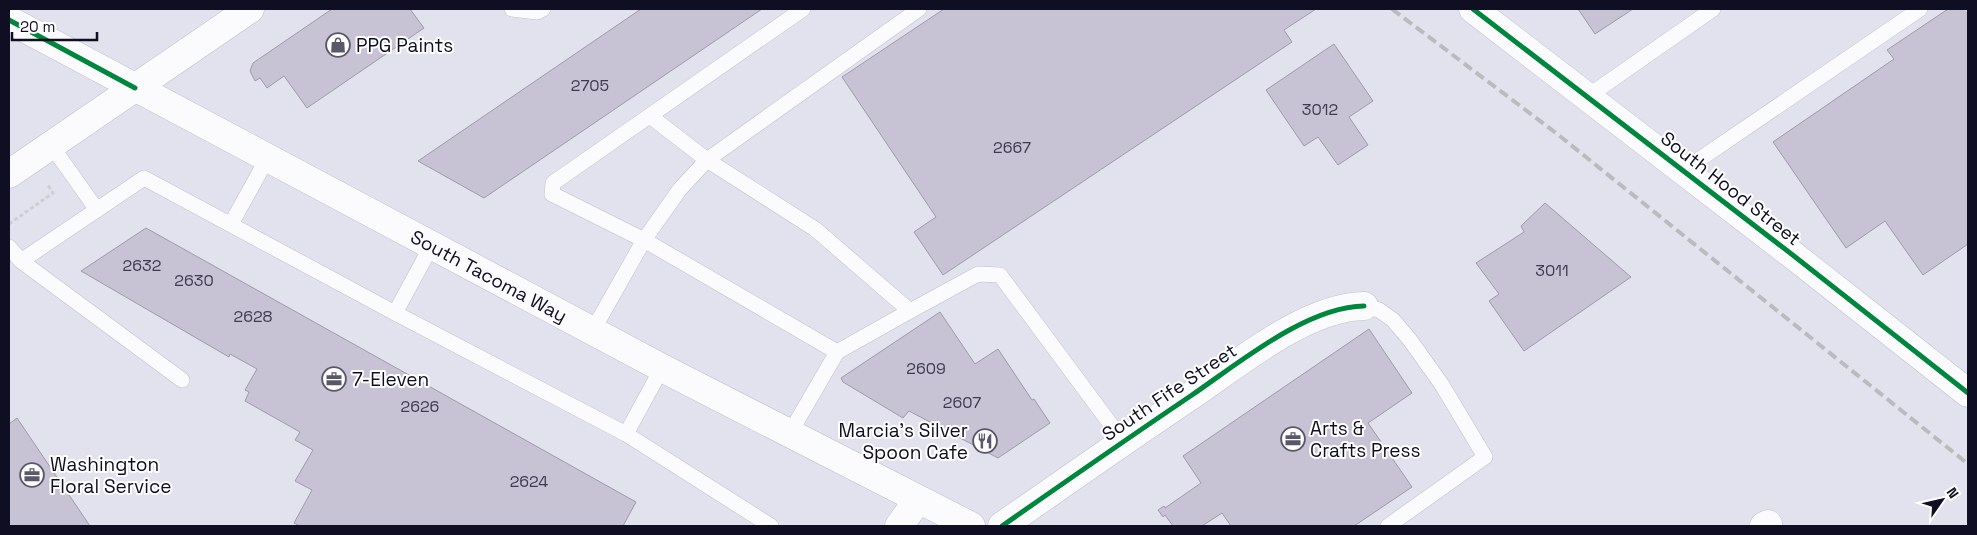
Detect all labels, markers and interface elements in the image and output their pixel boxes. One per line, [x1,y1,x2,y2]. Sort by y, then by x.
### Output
scale bar [12,10,98,42]
text: 20 m [20,17,55,36]
shop icon: PPG Paints [325,32,351,58]
place label: PPG Paints [356,33,453,58]
house number: 2705 [571,75,609,96]
house number: 3012 [1302,99,1338,120]
street label: South Hood Street [1655,126,1806,251]
house number: 2667 [993,137,1031,158]
street label: South Tacoma Way [406,224,571,328]
house number: 2632 [123,255,161,276]
house number: 3011 [1535,260,1569,281]
house number: 2630 [174,270,214,291]
house number: 2628 [234,306,273,327]
street label: South Fife Street [1097,338,1241,447]
house number: 2609 [906,358,946,379]
office icon: 7-Eleven [321,366,347,392]
place label: 7-Eleven [352,367,429,392]
house number: 2607 [943,392,981,413]
house number: 2626 [401,396,439,417]
place label: Arts & Crafts Press [1310,416,1421,463]
place label: Marcia's Silver Spoon Cafe [839,418,968,465]
office icon: Arts & Crafts Press [1280,426,1306,452]
restaurant icon: Marcia's Silver Spoon Cafe [972,428,998,454]
place label: Washington Floral Service [50,452,172,499]
office icon: Washington Floral Service [19,462,45,488]
house number: 2624 [510,471,548,492]
north arrow [1917,475,1967,525]
text: N [1943,484,1963,502]

